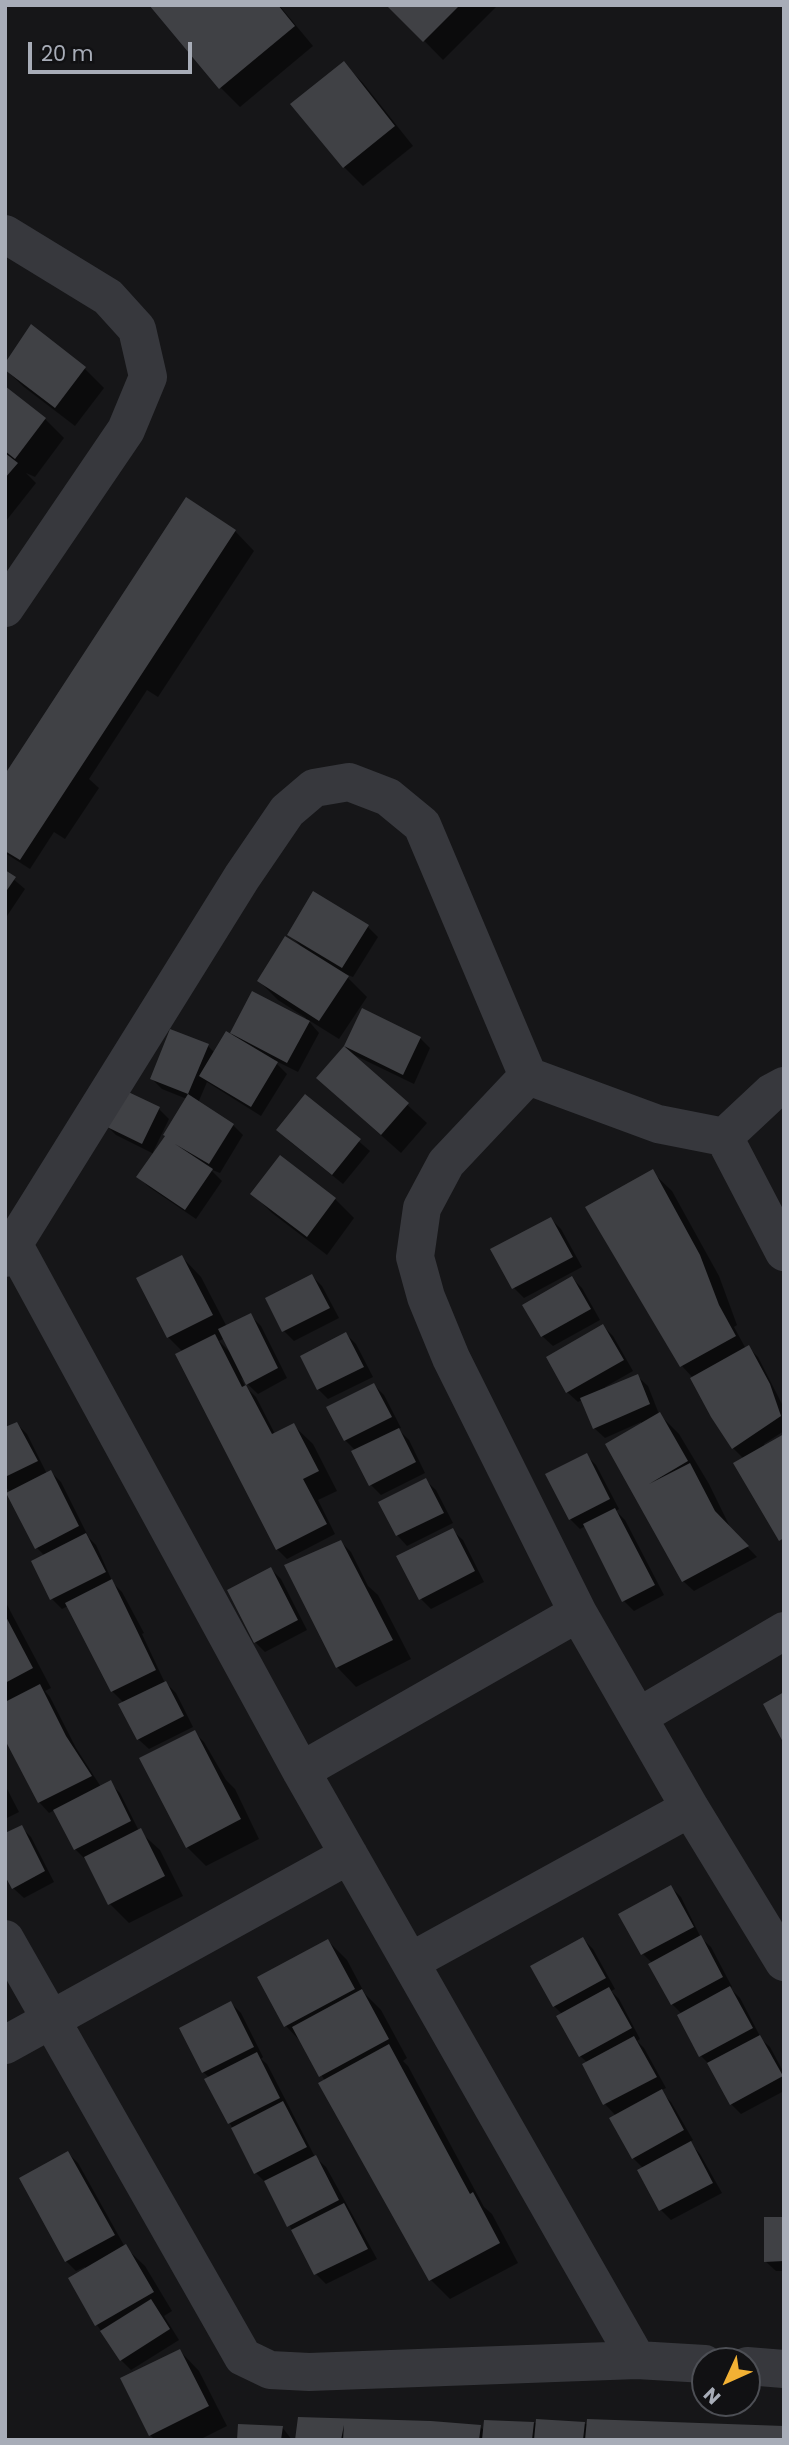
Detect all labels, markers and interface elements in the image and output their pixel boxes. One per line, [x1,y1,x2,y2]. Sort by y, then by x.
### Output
scale bar [32,28,196,72]
text: 20 m [41,39,94,68]
north arrow [691,2347,761,2417]
text: N [698,2381,727,2410]

